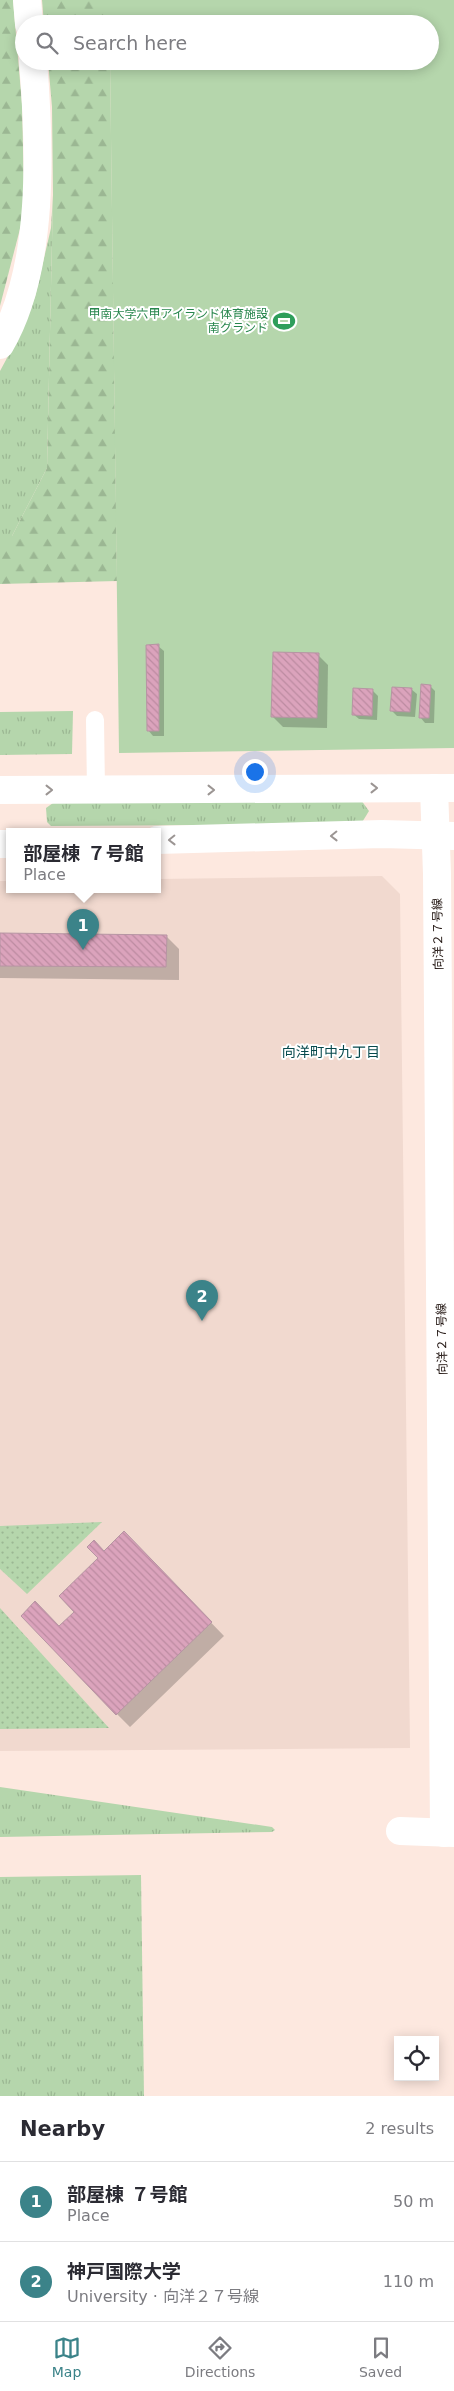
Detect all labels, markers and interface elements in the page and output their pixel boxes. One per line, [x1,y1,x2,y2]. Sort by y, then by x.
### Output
search box [15,15,439,70]
icon: search [33,29,61,57]
text: Search here [73,32,187,54]
place label: 甲南大学六甲アイランド体育施設 南グランド [89,307,268,335]
sports icon: 甲南大学六甲アイランド体育施設 南グランド [271,308,297,334]
your location [242,759,268,785]
one-way arrow [370,783,378,793]
one-way arrow [45,785,53,795]
one-way arrow [208,785,215,795]
popup [6,828,161,893]
one-way arrow [330,830,338,841]
one-way arrow [167,835,175,845]
text: 部屋棟 ７号館 [23,842,144,864]
text: Place [23,865,66,884]
street label: 向洋２７号線 [430,898,446,970]
pin: 1 [67,909,99,950]
district label: 向洋町中九丁目 [282,1044,380,1060]
pin: 2 [186,1280,218,1321]
street label: 向洋２７号線 [434,1303,450,1375]
map controls [394,2036,439,2081]
button: locate [394,2036,439,2081]
text: Nearby [20,2117,105,2141]
text: 2 results [365,2119,434,2138]
text: 部屋棟 ７号館 [67,2183,188,2205]
text: 1 [30,2192,42,2211]
text: 50 m [393,2192,434,2211]
text: Place [67,2206,110,2225]
text: 神戸国際大学 [67,2260,181,2282]
text: 2 [30,2272,42,2291]
text: 110 m [383,2272,434,2291]
text: University · 向洋２７号線 [67,2287,259,2306]
tab: Map [52,2334,81,2380]
tab: Directions [185,2334,255,2380]
tab: Saved [359,2334,402,2380]

